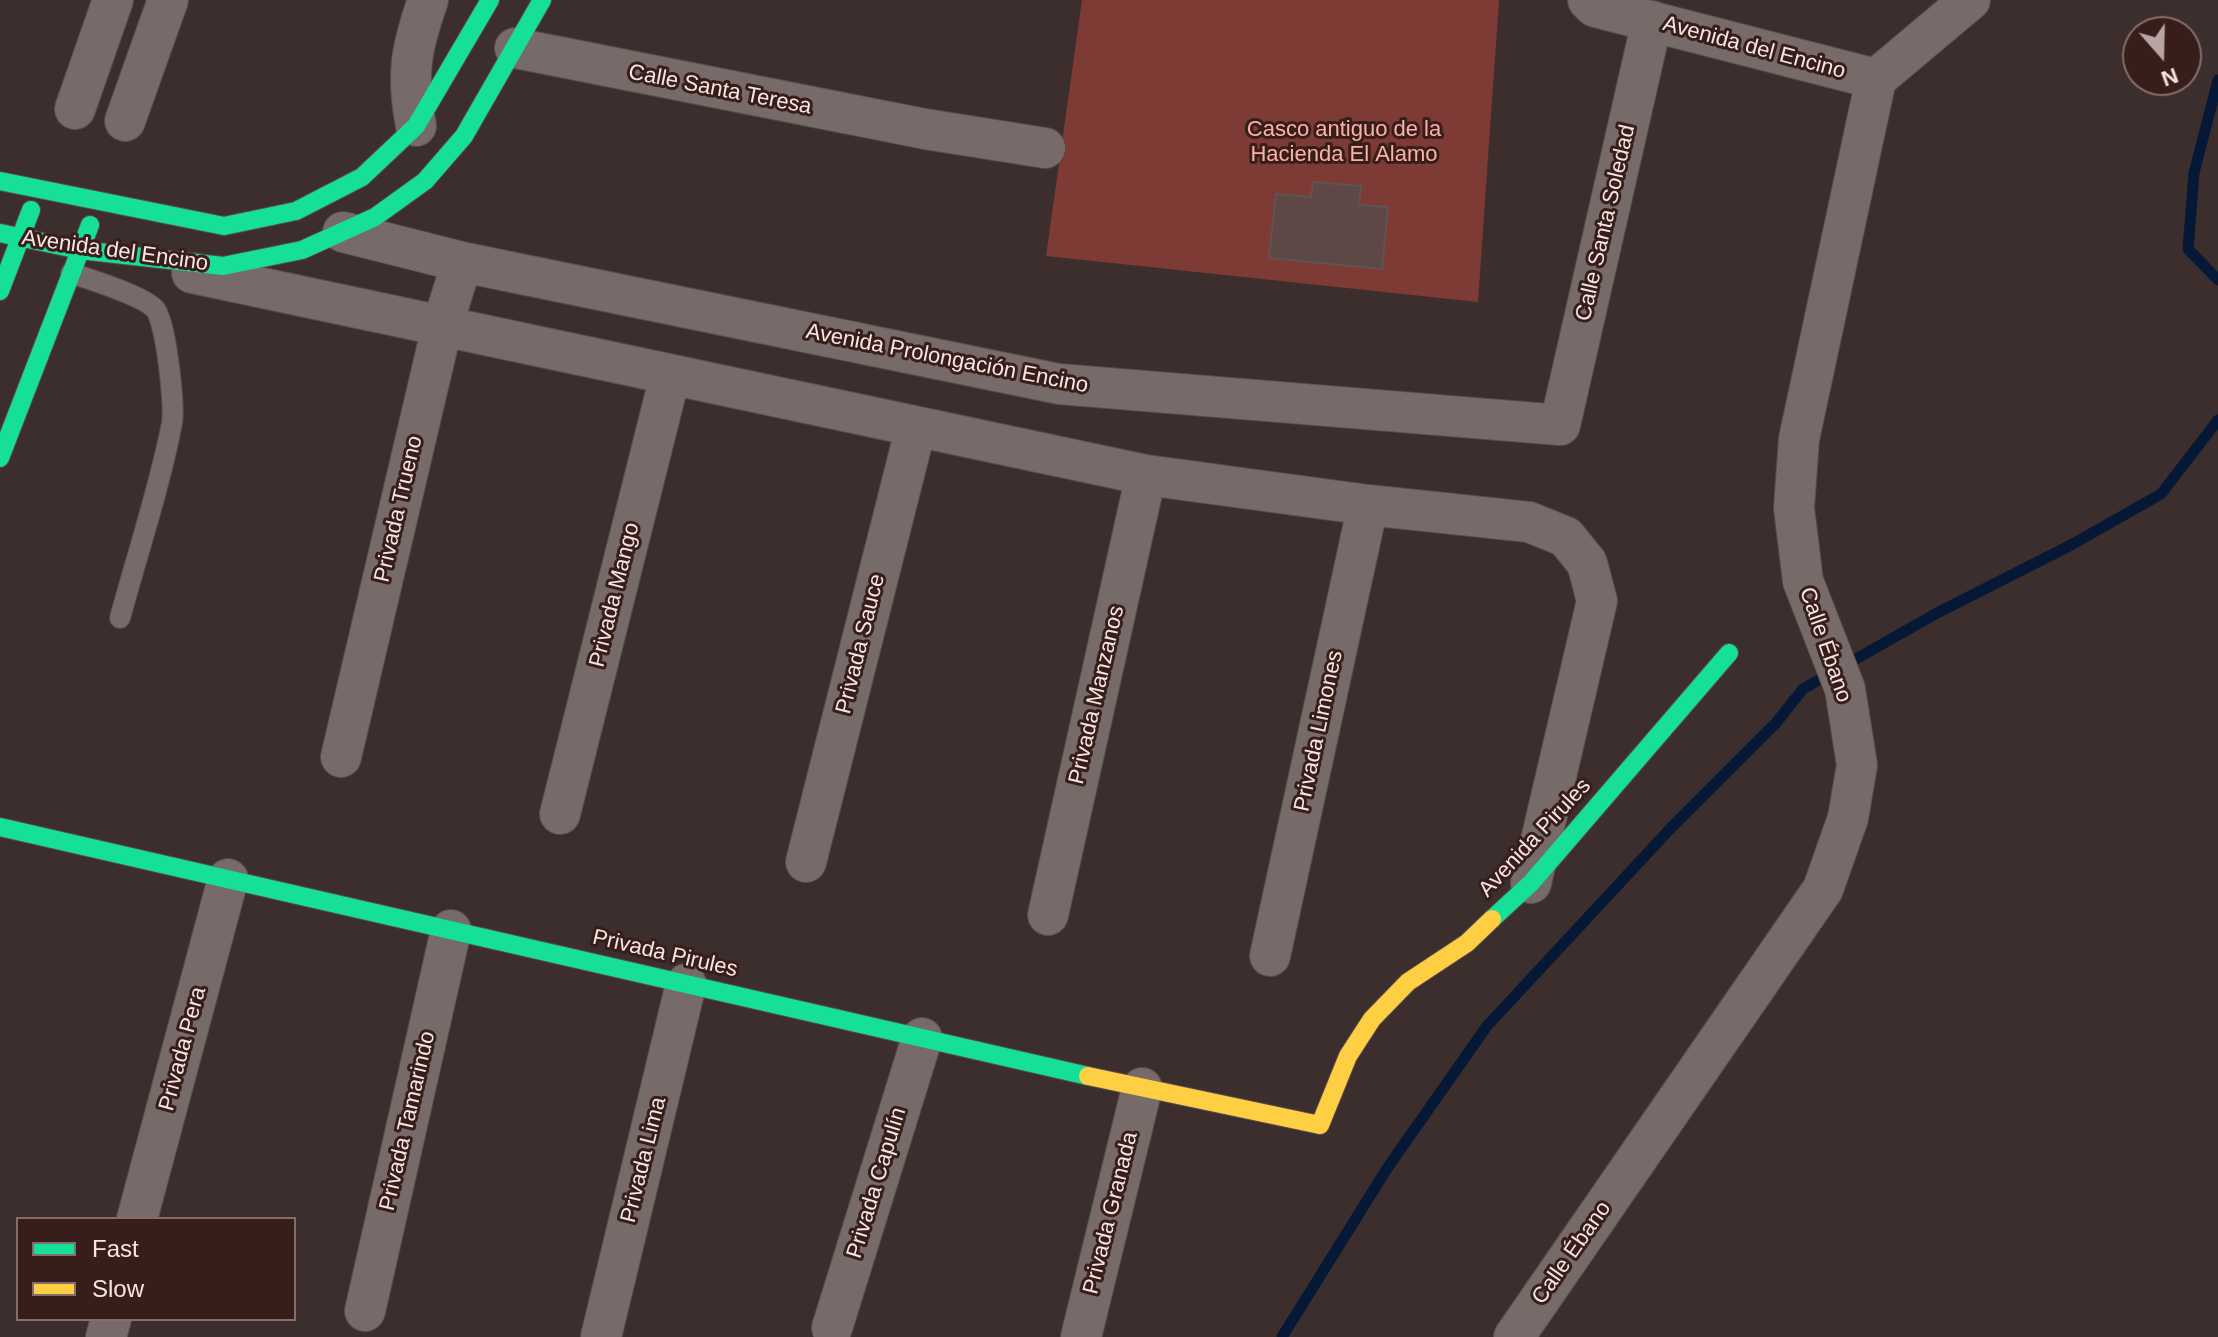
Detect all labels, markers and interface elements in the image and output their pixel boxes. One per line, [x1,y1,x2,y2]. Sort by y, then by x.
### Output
street label: Avenida del Encino [1660,11,1848,85]
north arrow [2122,16,2202,96]
street label: Calle Santa Teresa [626,59,814,121]
text: N [2158,63,2181,92]
park label: Casco antiguo de la Hacienda El Alamo [1247,117,1441,168]
street label: Calle Santa Soledad [1571,122,1641,324]
street label: Avenida del Encino [20,225,210,277]
street label: Avenida Prolongación Encino [804,319,1090,399]
street label: Privada Trueno [369,433,429,585]
street label: Privada Mango [584,520,646,670]
street label: Privada Sauce [831,571,891,717]
street label: Calle Ébano [1793,584,1857,706]
street label: Privada Manzanos [1064,603,1130,787]
street label: Privada Limones [1289,648,1349,814]
street label: Avenida Pirules [1473,773,1597,903]
street label: Privada Pirules [590,924,740,984]
street label: Privada Pera [154,984,212,1114]
street label: Privada Tamarindo [375,1029,441,1213]
street label: Privada Lima [616,1095,672,1225]
street label: Privada Capulín [841,1104,913,1262]
street label: Privada Granada [1078,1129,1144,1297]
street label: Calle Ébano [1527,1196,1617,1310]
legend [16,1217,296,1321]
text: Fast [92,1235,139,1262]
text: Slow [92,1275,144,1302]

